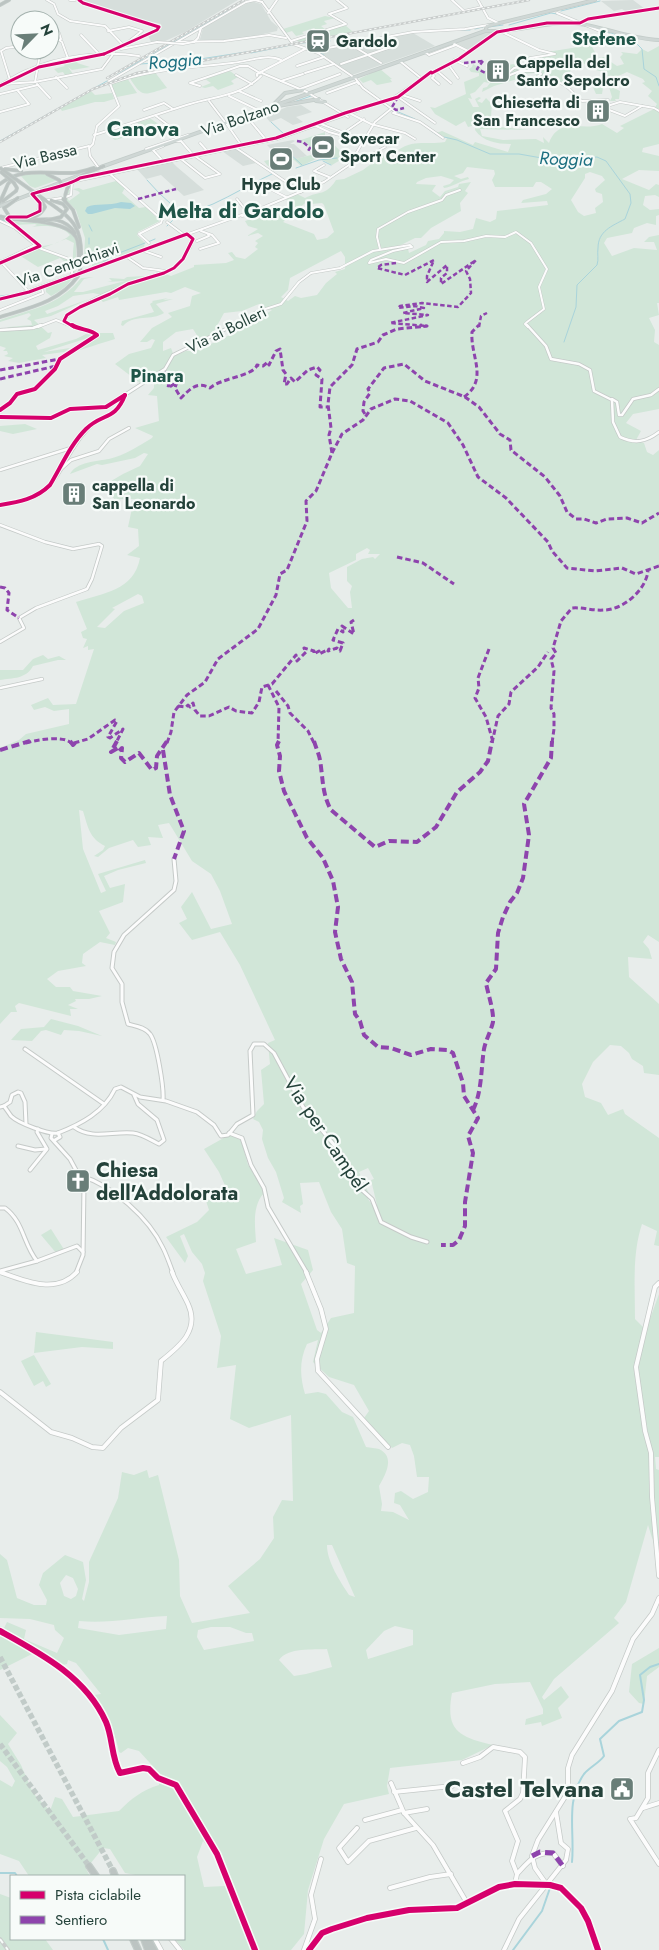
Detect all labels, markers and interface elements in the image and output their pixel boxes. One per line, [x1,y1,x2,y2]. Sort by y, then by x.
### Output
north arrow [10,10,60,60]
text: N [35,21,58,39]
district label: Stefene [572,26,636,52]
station icon: Gardolo [305,28,331,54]
place label: Gardolo [336,30,397,53]
water label: Roggia [147,46,203,76]
place label: Cappella del Santo Sepolcro [516,51,630,92]
building icon: Cappella del Santo Sepolcro [485,58,511,84]
place label: Chiesetta di San Francesco [473,91,580,132]
street label: Via Bolzano [198,94,282,142]
building icon: Chiesetta di San Francesco [585,98,611,124]
district label: Canova [107,114,179,144]
place label: Sovecar Sport Center [340,127,437,168]
sports icon: Sovecar Sport Center [310,134,336,160]
street label: Via Bassa [11,138,79,175]
water label: Roggia [539,145,593,173]
sports icon: Hype Club [268,146,294,172]
place label: Hype Club [241,173,321,196]
district label: Melta di Gardolo [158,196,324,226]
street label: Via Centochiavi [14,236,122,293]
street label: Via ai Bolleri [182,300,270,359]
district label: Pinara [130,363,184,389]
place label: cappella di San Leonardo [92,474,195,515]
building icon: cappella di San Leonardo [61,481,87,507]
street label: Via per Campél [276,1071,375,1198]
place label: Chiesa dell'Addolorata [96,1156,238,1208]
church icon: Chiesa dell'Addolorata [65,1168,91,1194]
place label: Castel Telvana [445,1771,604,1806]
public building icon: Castel Telvana [609,1776,635,1802]
legend [10,1875,185,1940]
text: Pista ciclabile [55,1884,141,1906]
text: Sentiero [55,1909,107,1931]

